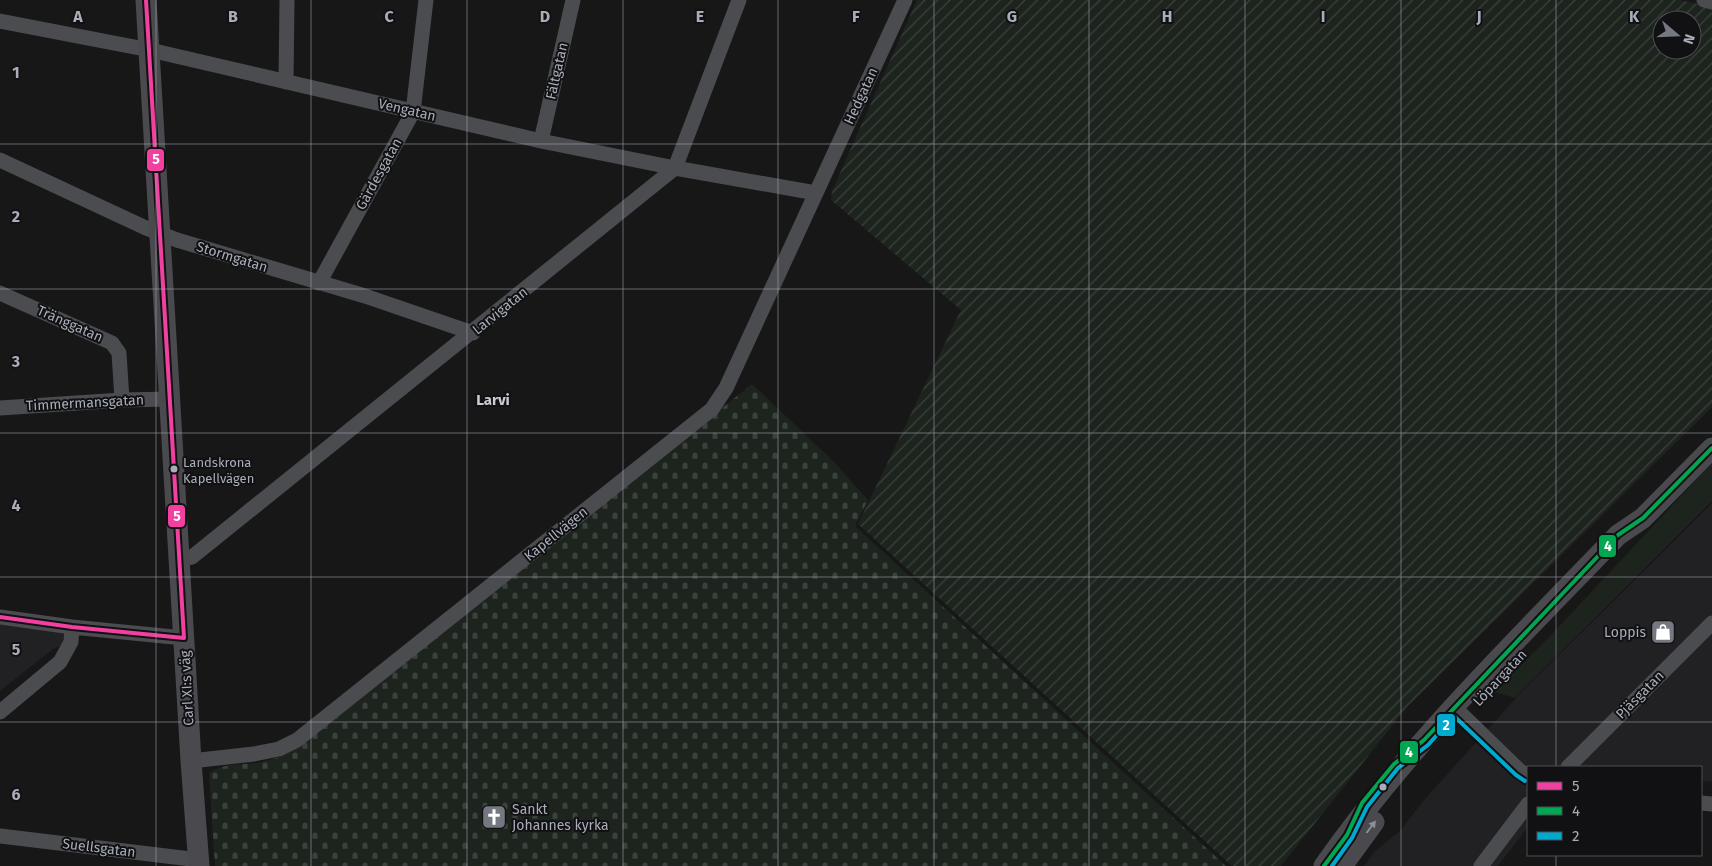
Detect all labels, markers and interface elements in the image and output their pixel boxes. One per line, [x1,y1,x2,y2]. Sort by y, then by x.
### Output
text: A [72,7,83,26]
text: B [228,7,238,26]
text: C [384,7,394,26]
text: D [540,7,550,26]
text: E [696,7,704,26]
text: F [852,7,860,26]
text: G [1007,7,1017,26]
text: H [1162,7,1172,26]
text: I [1321,7,1325,26]
text: J [1475,7,1482,26]
text: K [1629,7,1640,26]
north arrow [1652,10,1702,60]
text: N [1679,32,1698,46]
street label: Fältgatan [542,41,572,101]
text: 1 [12,63,20,82]
street label: Hedgatan [840,65,882,127]
street label: Vengatan [376,95,438,125]
street label: Gärdesgatan [352,135,406,213]
line badge: 5 [146,148,165,172]
text: 5 [152,151,160,168]
text: 2 [12,207,20,226]
street label: Stormgatan [194,238,270,276]
street label: Larvigatan [469,284,531,338]
street label: Tränggatan [34,302,106,346]
text: 3 [11,352,20,371]
street label: Timmermansgatan [26,391,144,415]
district label: Larvi [476,391,510,409]
place label: Landskrona Kapellvägen [183,455,254,486]
marker: Landskrona Kapellvägen [169,464,179,474]
text: 4 [11,496,21,515]
street label: Kapellvägen [521,503,591,565]
line badge: 5 [167,504,186,528]
text: 5 [173,508,181,525]
line badge: 4 [1598,534,1617,558]
text: 4 [1604,538,1612,555]
shop icon: Loppis [1650,619,1676,645]
place label: Loppis [1604,624,1646,641]
text: 5 [12,640,21,659]
street label: Löpargatan [1470,646,1530,710]
street label: Carl XI:s väg [177,649,197,726]
street label: Pjäsgatan [1612,667,1668,723]
line badge: 2 [1436,713,1456,737]
text: 2 [1442,717,1450,734]
line badge: 4 [1399,740,1419,764]
text: 4 [1405,744,1413,761]
legend [1527,766,1702,856]
text: 5 [1572,777,1580,795]
unlabelled marker [1378,782,1388,792]
text: 6 [11,785,21,804]
place label: Sankt Johannes kyrka [512,801,609,834]
text: 4 [1572,802,1580,820]
church icon: Sankt Johannes kyrka [481,804,507,830]
one-way arrow [1366,820,1376,834]
text: 2 [1572,827,1579,845]
street label: Suellsgatan [61,835,137,861]

